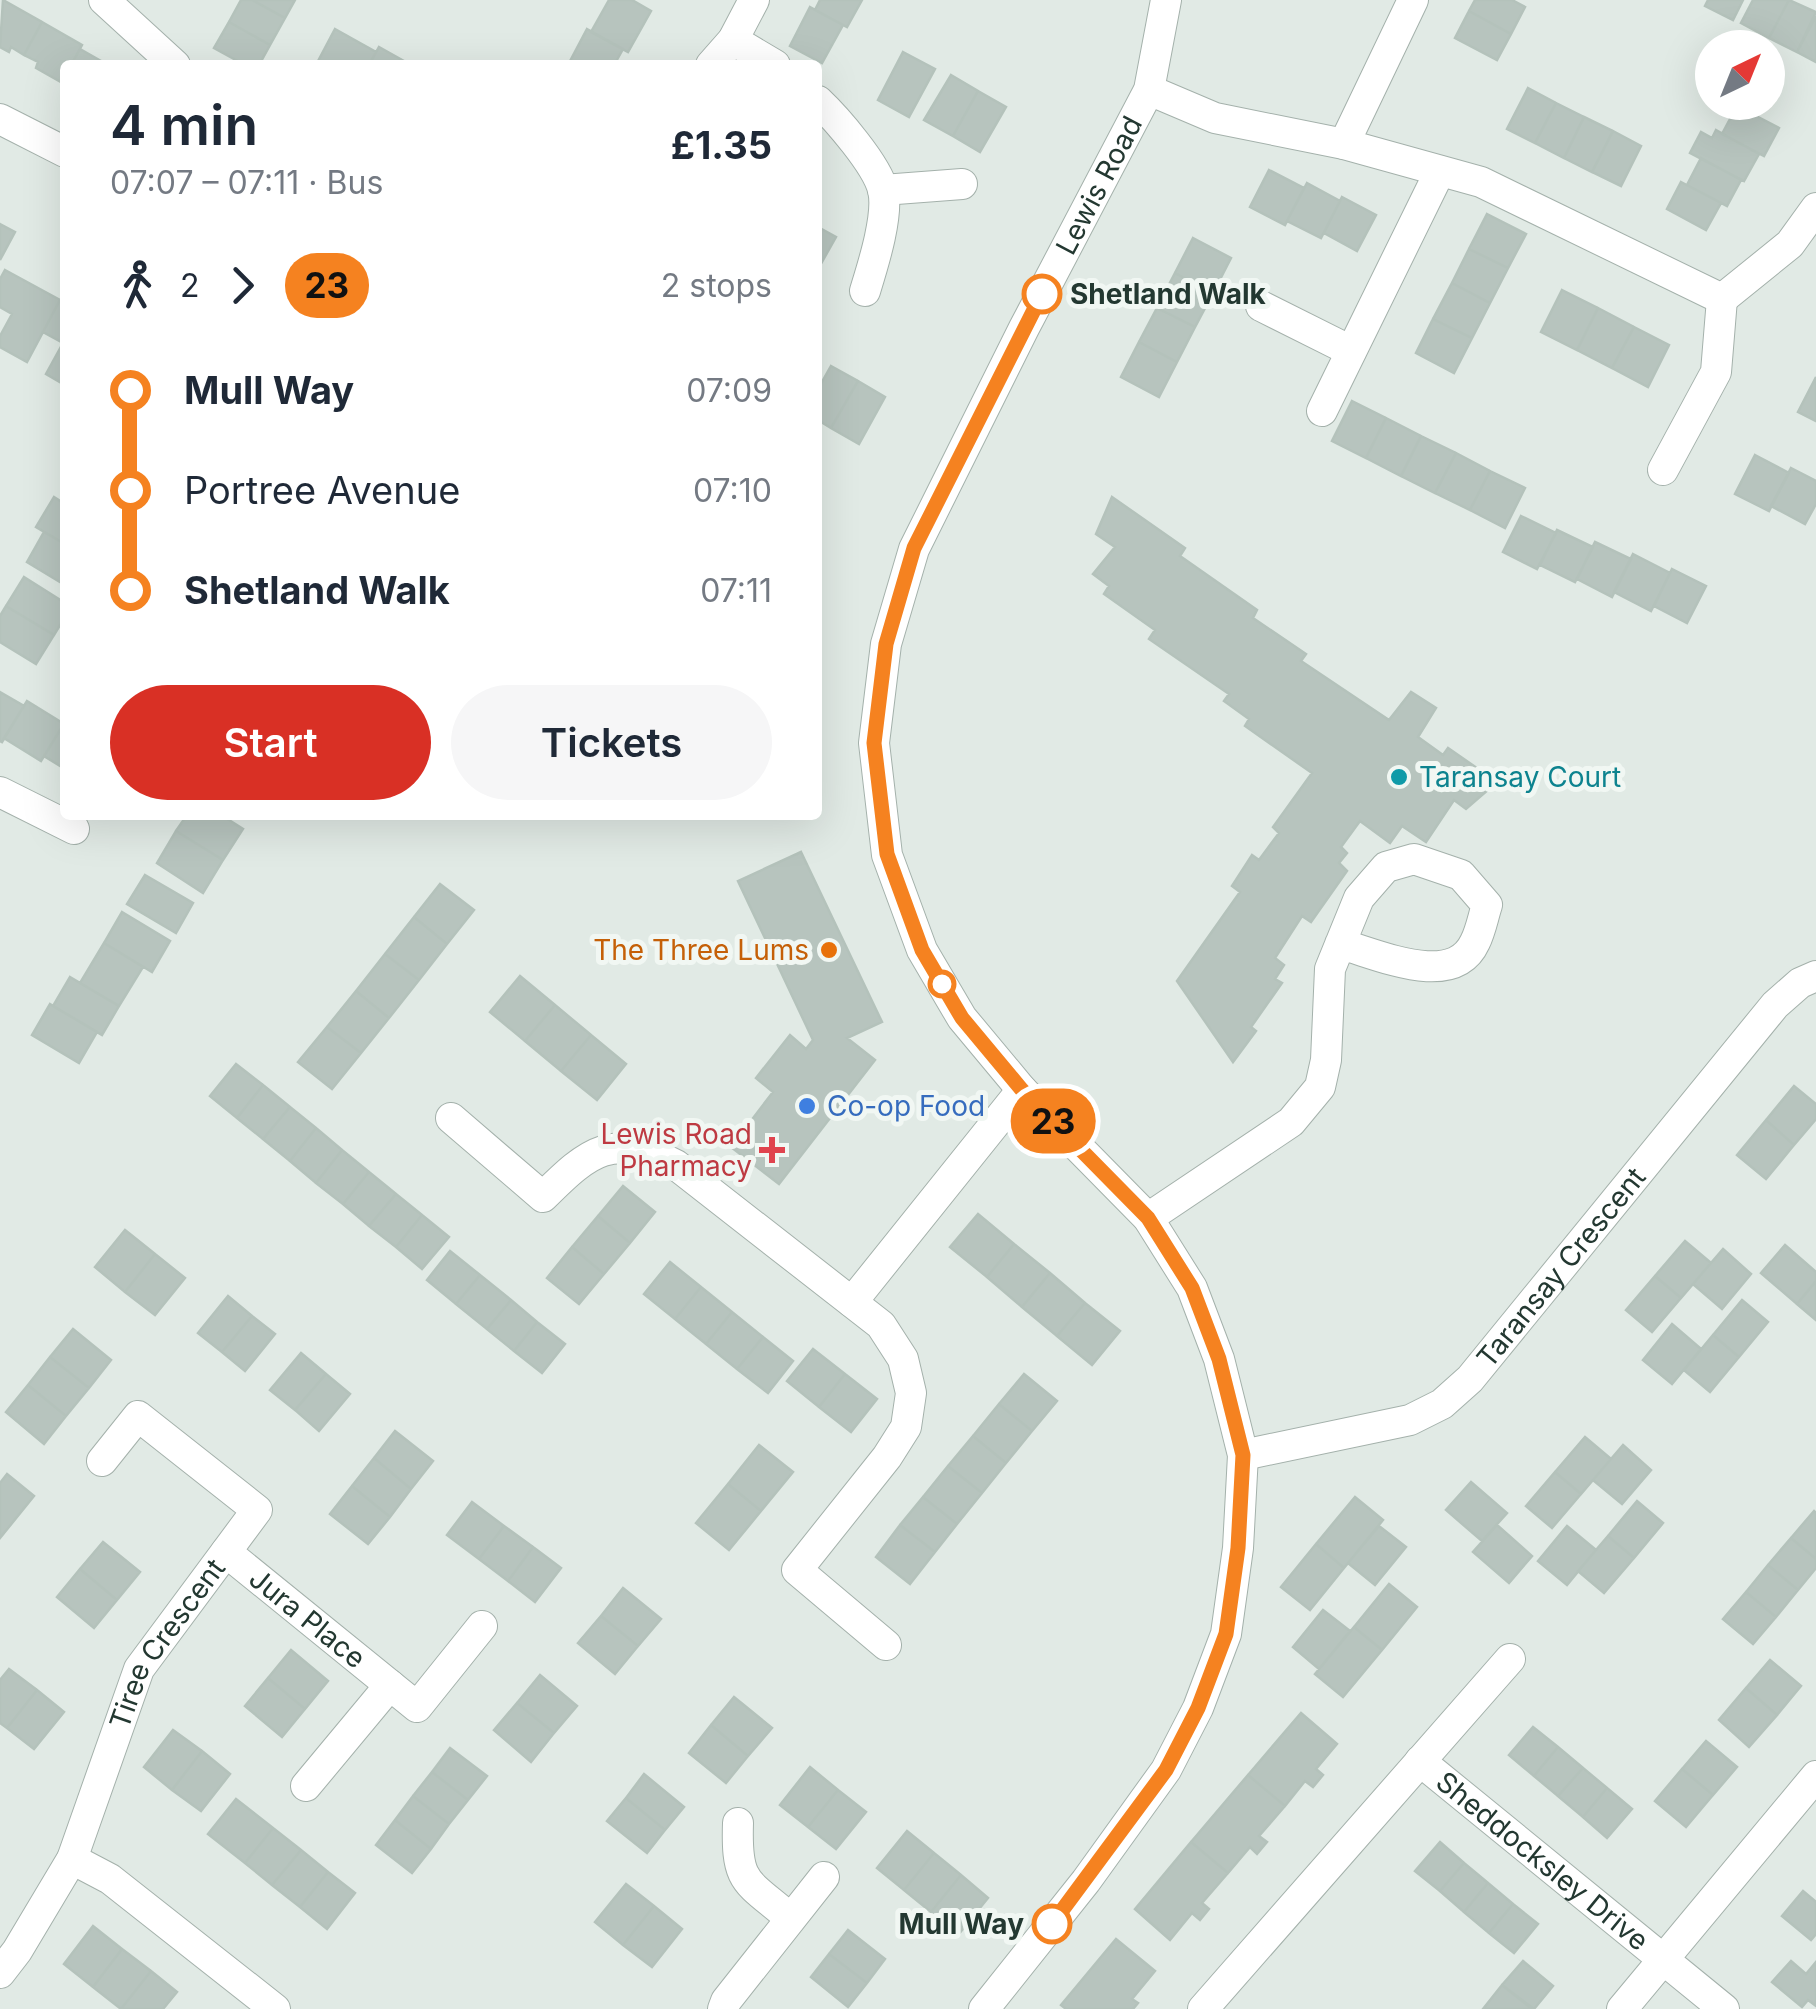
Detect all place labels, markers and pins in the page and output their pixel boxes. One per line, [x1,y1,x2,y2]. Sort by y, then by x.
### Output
marker: Shetland Walk [1023,275,1061,313]
place label: Shetland Walk [1070,277,1267,311]
place label: Taransay Court [1419,760,1621,794]
marker: Taransay Court [1388,766,1410,788]
place label: The Three Lums [593,933,809,967]
marker: The Three Lums [818,939,840,961]
unlabelled marker [929,971,955,997]
place label: Co-op Food [827,1089,985,1123]
marker: Co-op Food [796,1095,818,1117]
place label: Lewis Road Pharmacy [600,1117,752,1183]
marker: Lewis Road Pharmacy [761,1139,783,1161]
marker: Mull Way [1033,1905,1071,1943]
place label: Mull Way [899,1907,1024,1941]

